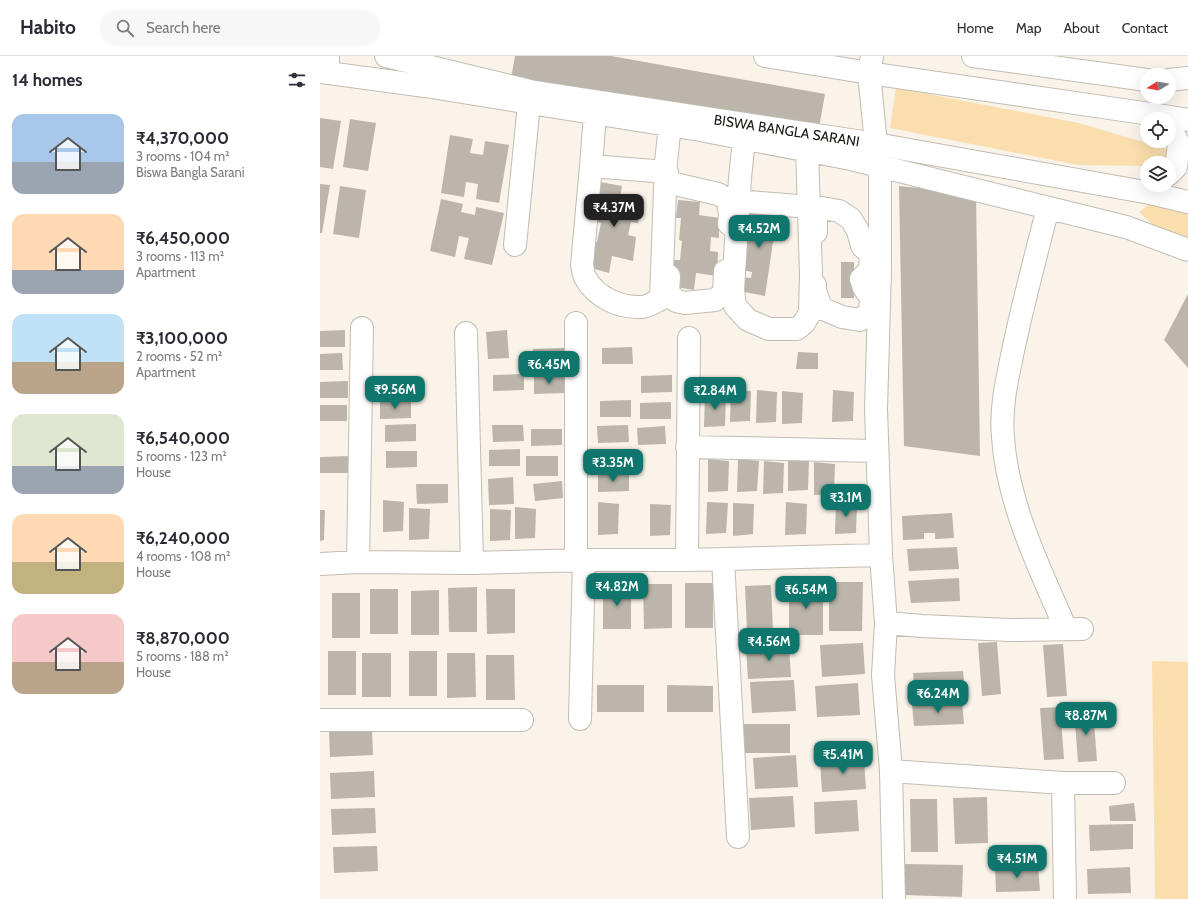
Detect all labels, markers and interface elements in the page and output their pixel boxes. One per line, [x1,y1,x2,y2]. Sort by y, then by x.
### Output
search box [100,10,380,46]
text: Habito [20,16,76,39]
icon: search [114,17,136,39]
text: Search here [146,19,220,37]
text: Home [957,19,994,37]
text: Map [1016,19,1041,37]
text: About [1063,19,1100,37]
text: Contact [1122,19,1168,37]
north arrow [1140,68,1176,104]
map controls [1140,68,1176,192]
icon: filters [286,69,308,91]
text: 14 homes [12,70,82,90]
street label: BISWA BANGLA SARANI [713,110,861,150]
button: locate [1140,112,1176,148]
text: ₹4,370,000 [136,128,229,148]
icon: home [44,130,92,178]
text: 3 rooms · 104 m² [136,148,229,164]
button: layers [1140,156,1176,192]
text: Biswa Bangla Sarani [136,164,244,180]
pin: ₹4.37M [581,194,647,228]
text: ₹4.37M [593,199,635,215]
pin: ₹4.52M [726,215,792,249]
text: ₹4.52M [738,220,780,236]
text: ₹6,450,000 [136,228,230,248]
icon: home [44,230,92,278]
text: 3 rooms · 113 m² [136,248,224,264]
text: Apartment [136,264,196,280]
text: ₹3,100,000 [136,328,228,348]
icon: home [44,330,92,378]
text: 2 rooms · 52 m² [136,348,222,364]
pin: ₹6.45M [516,351,582,385]
text: ₹6.45M [527,356,571,372]
text: Apartment [136,364,196,380]
pin: ₹9.56M [362,376,428,410]
pin: ₹2.84M [682,377,748,411]
text: ₹9.56M [374,381,416,397]
text: ₹2.84M [693,382,737,398]
text: ₹6,540,000 [136,428,230,448]
icon: home [44,430,92,478]
text: 5 rooms · 123 m² [136,448,227,464]
pin: ₹3.35M [580,449,646,483]
text: ₹3.35M [592,454,634,470]
text: House [136,464,171,480]
pin: ₹3.1M [818,484,874,518]
text: ₹3.1M [830,489,862,505]
text: ₹6,240,000 [136,528,230,548]
icon: home [44,530,92,578]
text: 4 rooms · 108 m² [136,548,230,564]
text: House [136,564,171,580]
pin: ₹4.82M [584,573,650,607]
pin: ₹6.54M [773,576,839,610]
text: ₹4.82M [595,578,639,594]
text: ₹6.54M [784,581,828,597]
text: ₹8,870,000 [136,628,230,648]
pin: ₹4.56M [736,628,802,662]
icon: home [44,630,92,678]
text: ₹4.56M [747,633,791,649]
text: 5 rooms · 188 m² [136,648,229,664]
text: House [136,664,171,680]
pin: ₹6.24M [905,680,971,714]
text: ₹6.24M [916,685,960,701]
pin: ₹8.87M [1053,702,1119,736]
text: ₹8.87M [1065,707,1107,723]
pin: ₹5.41M [810,741,876,775]
text: ₹5.41M [823,746,863,762]
pin: ₹4.51M [984,845,1050,879]
text: ₹4.51M [997,850,1037,866]

